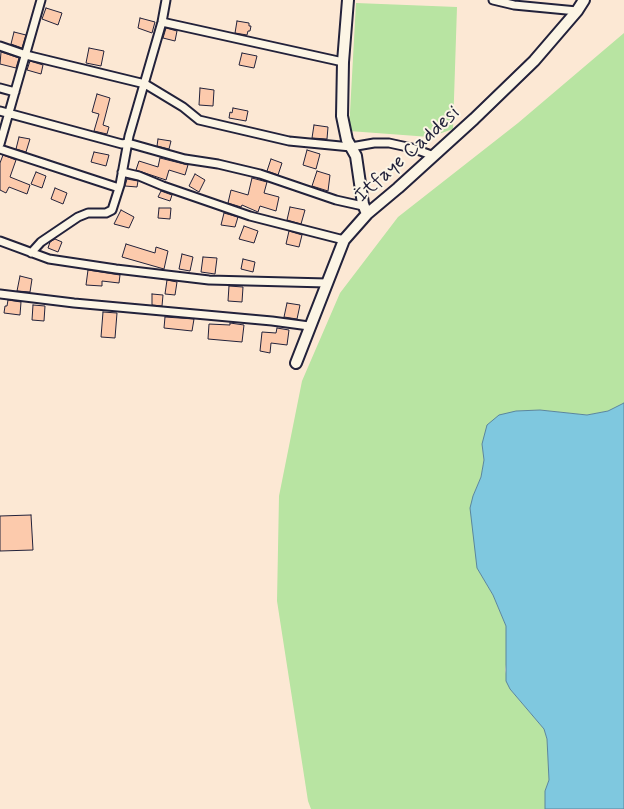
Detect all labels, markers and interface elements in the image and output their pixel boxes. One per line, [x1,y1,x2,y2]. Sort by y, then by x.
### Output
street label: İtfaye Caddesi [351,102,465,208]

